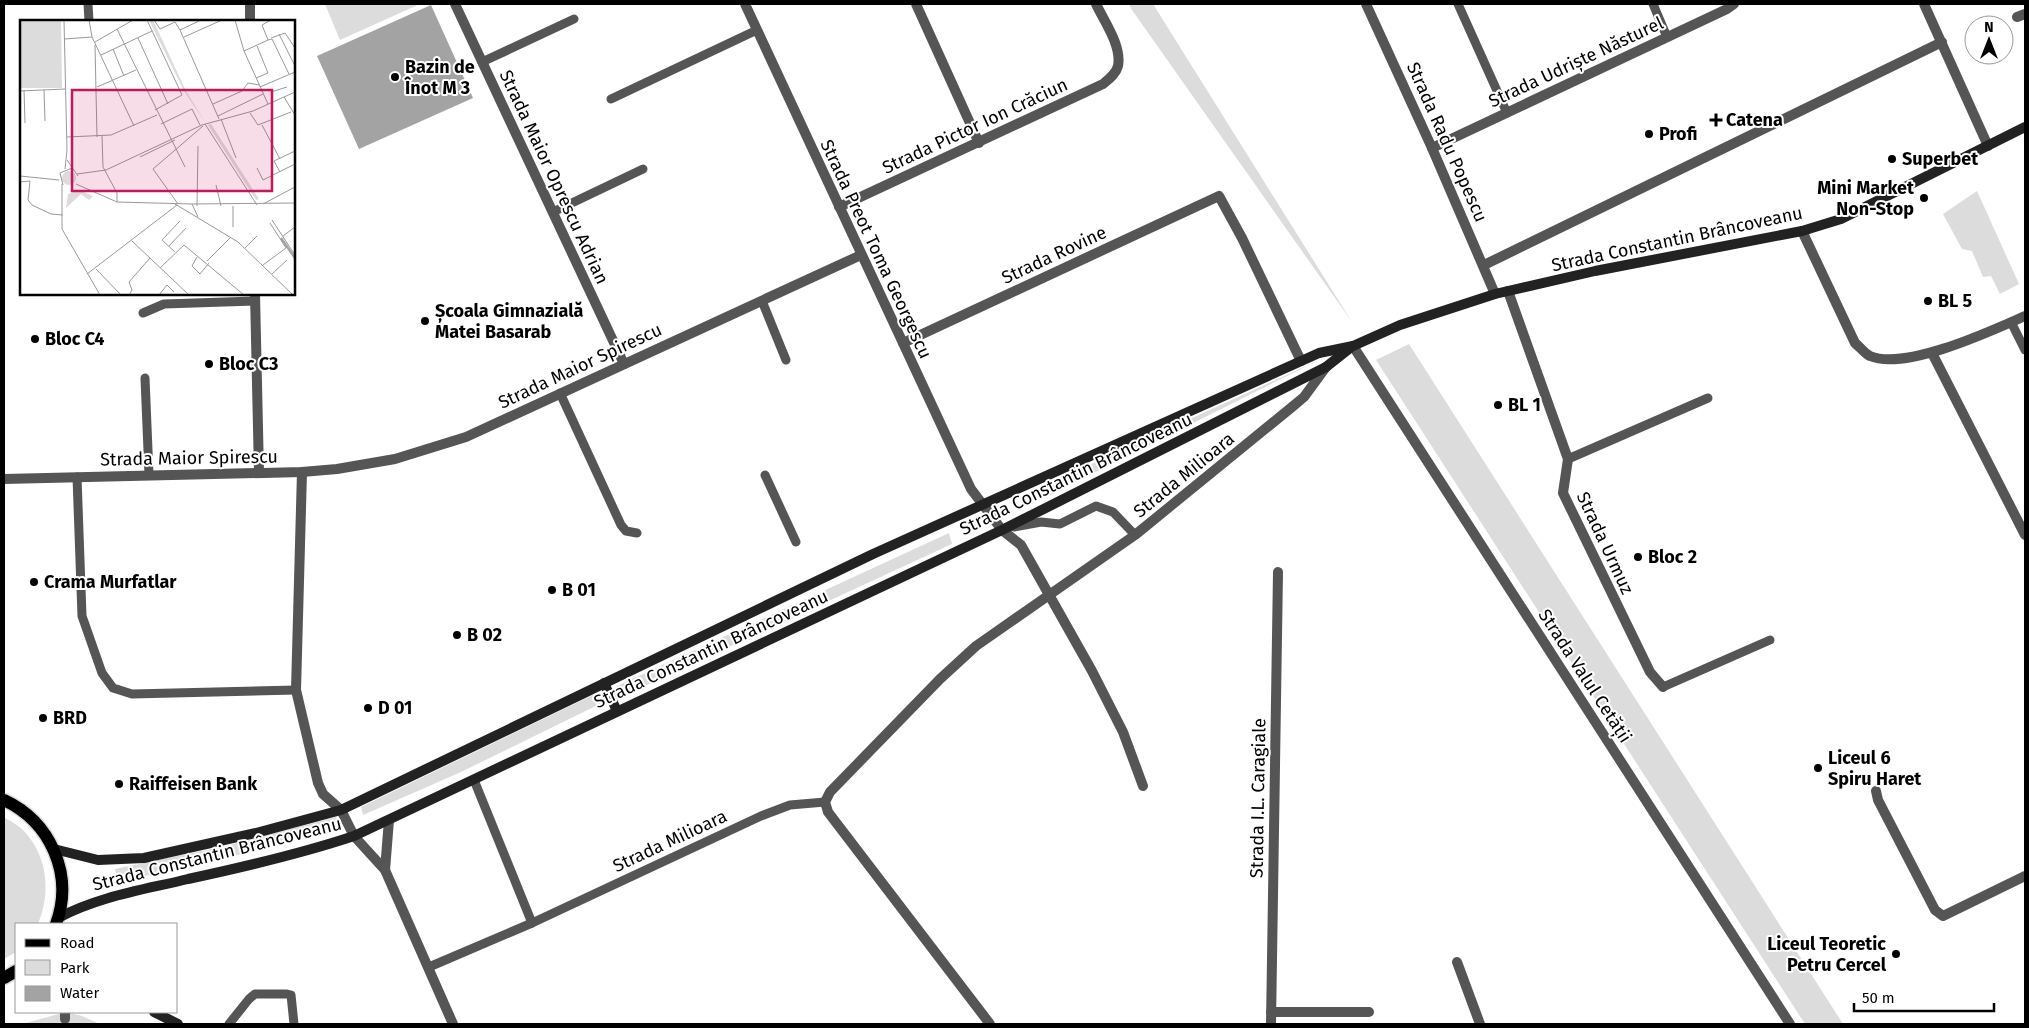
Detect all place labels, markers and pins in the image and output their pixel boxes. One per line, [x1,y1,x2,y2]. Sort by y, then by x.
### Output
place label: Bazin de Înot M 3 [404,56,475,99]
marker: Bazin de Înot M 3 [389,71,401,83]
place label: Catena [1726,109,1783,131]
marker: Catena [1710,114,1722,126]
place label: Profi [1659,123,1697,145]
marker: Profi [1643,128,1655,140]
place label: Superbet [1902,148,1979,170]
marker: Superbet [1886,153,1898,165]
place label: Mini Market Non-Stop [1817,177,1915,220]
marker: Mini Market Non-Stop [1918,192,1930,204]
place label: BL 5 [1938,290,1973,312]
marker: BL 5 [1922,295,1934,307]
place label: Școala Gimnazială Matei Basarab [435,300,583,343]
marker: Școala Gimnazială Matei Basarab [419,315,431,327]
place label: Bloc C4 [45,328,105,350]
marker: Bloc C4 [29,333,41,345]
place label: Bloc C3 [219,353,278,375]
marker: Bloc C3 [203,358,215,370]
place label: BL 1 [1508,394,1541,416]
marker: BL 1 [1492,399,1504,411]
place label: Bloc 2 [1648,546,1697,568]
marker: Bloc 2 [1632,551,1644,563]
place label: Crama Murfatlar [44,571,177,593]
marker: Crama Murfatlar [28,576,40,588]
place label: B 01 [562,579,596,601]
marker: B 01 [546,584,558,596]
place label: B 02 [467,624,502,646]
marker: B 02 [451,629,463,641]
place label: D 01 [378,697,412,719]
marker: D 01 [362,702,374,714]
place label: BRD [53,707,87,729]
marker: BRD [37,712,49,724]
place label: Liceul 6 Spiru Haret [1828,747,1922,790]
marker: Liceul 6 Spiru Haret [1812,762,1824,774]
place label: Raiffeisen Bank [129,773,258,795]
marker: Raiffeisen Bank [113,778,125,790]
place label: Liceul Teoretic Petru Cercel [1767,933,1887,976]
marker: Liceul Teoretic Petru Cercel [1890,948,1902,960]

